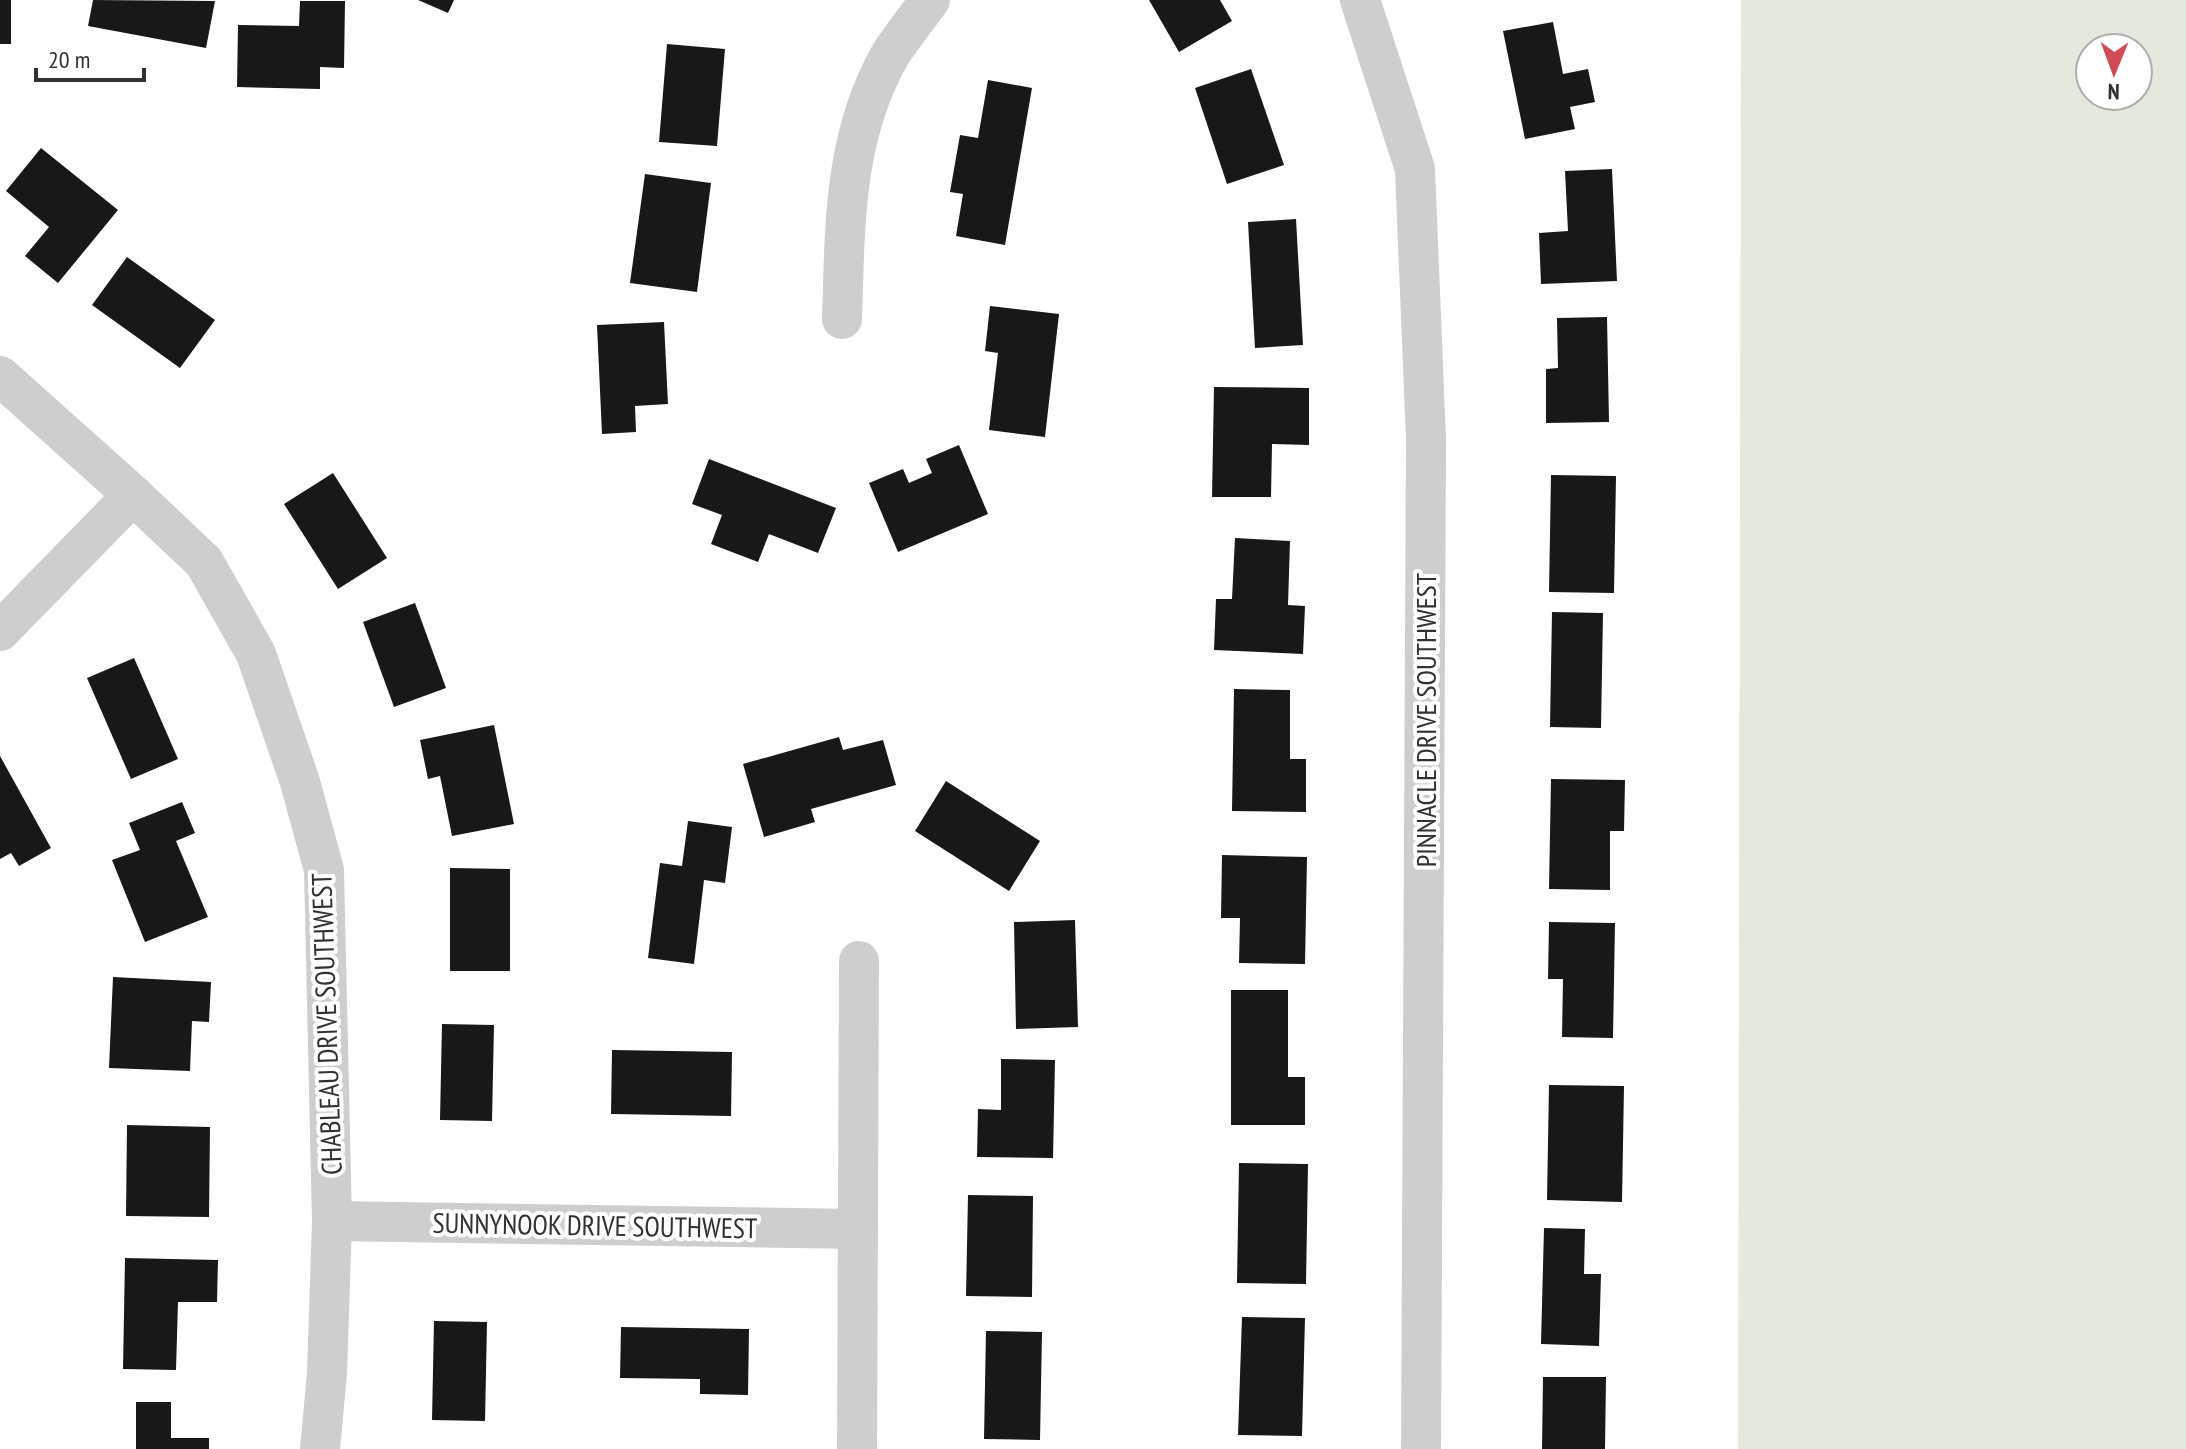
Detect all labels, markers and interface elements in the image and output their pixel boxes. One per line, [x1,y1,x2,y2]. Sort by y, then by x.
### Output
scale bar [36,32,144,82]
north arrow [2074,32,2154,112]
text: 20 m [48,44,90,75]
text: N [2107,78,2120,106]
street label: PINNACLE DRIVE SOUTHWEST [1407,572,1444,867]
street label: CHABLEAU DRIVE SOUTHWEST [302,872,350,1176]
street label: SUNNYNOOK DRIVE SOUTHWEST [432,1204,758,1246]

